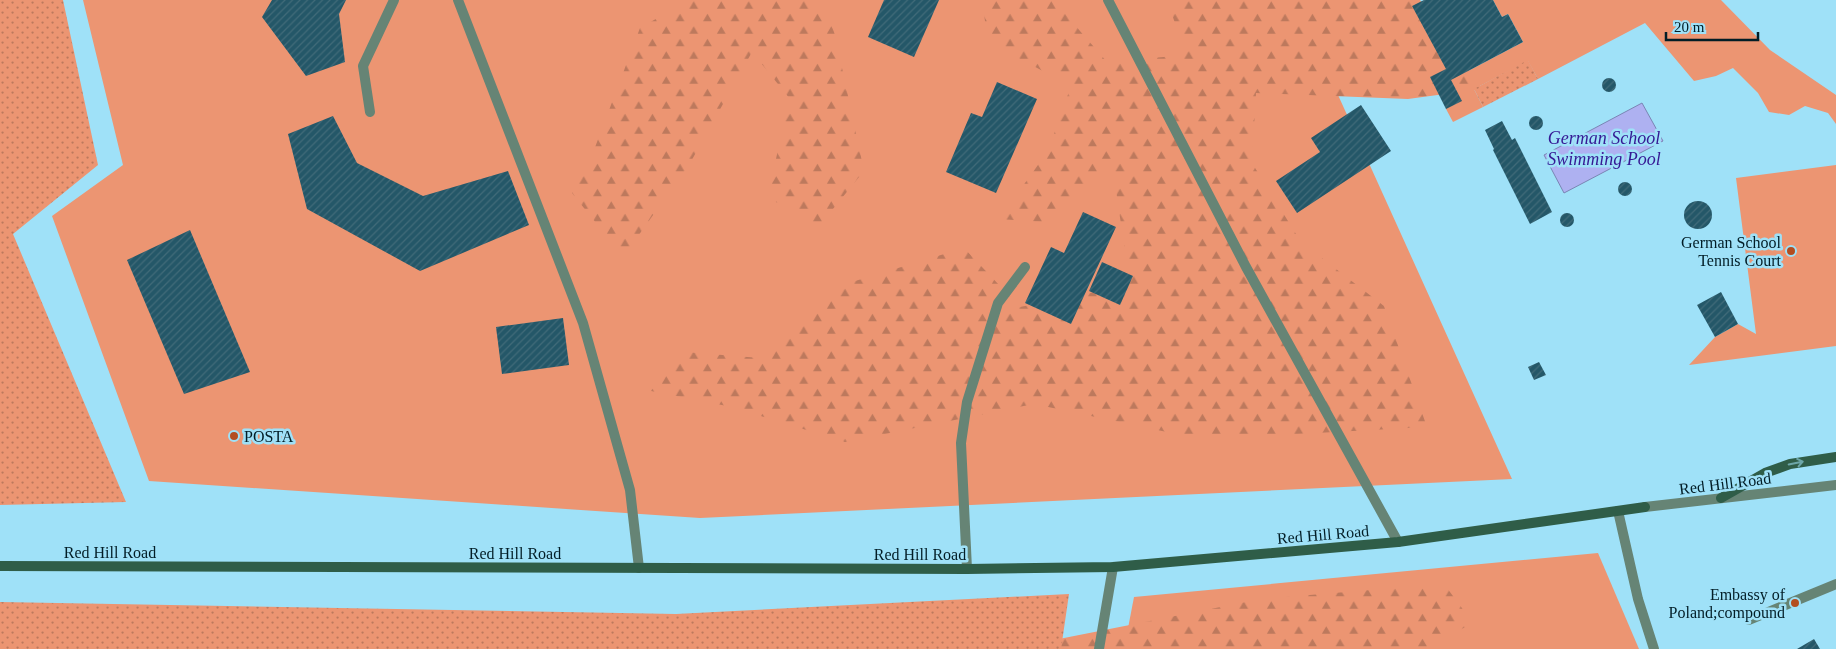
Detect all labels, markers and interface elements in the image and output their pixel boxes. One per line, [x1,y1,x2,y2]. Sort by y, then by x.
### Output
scale bar [1666,10,1758,42]
text: 20 m [1674,19,1705,35]
water label: German School Swimming Pool [1547,128,1661,169]
place label: German School Tennis Court [1681,234,1782,269]
marker: German School Tennis Court [1785,245,1797,257]
place label: POSTA [244,428,294,445]
marker: POSTA [228,430,240,442]
one-way arrow [1788,458,1804,468]
street label: Red Hill Road [1678,469,1772,498]
street label: Red Hill Road [1276,522,1370,547]
street label: Red Hill Road [64,544,156,561]
street label: Red Hill Road [469,545,561,562]
street label: Red Hill Road [874,546,966,563]
place label: Embassy of Poland;compound [1669,586,1786,622]
marker: Embassy of Poland;compound [1789,597,1801,609]

